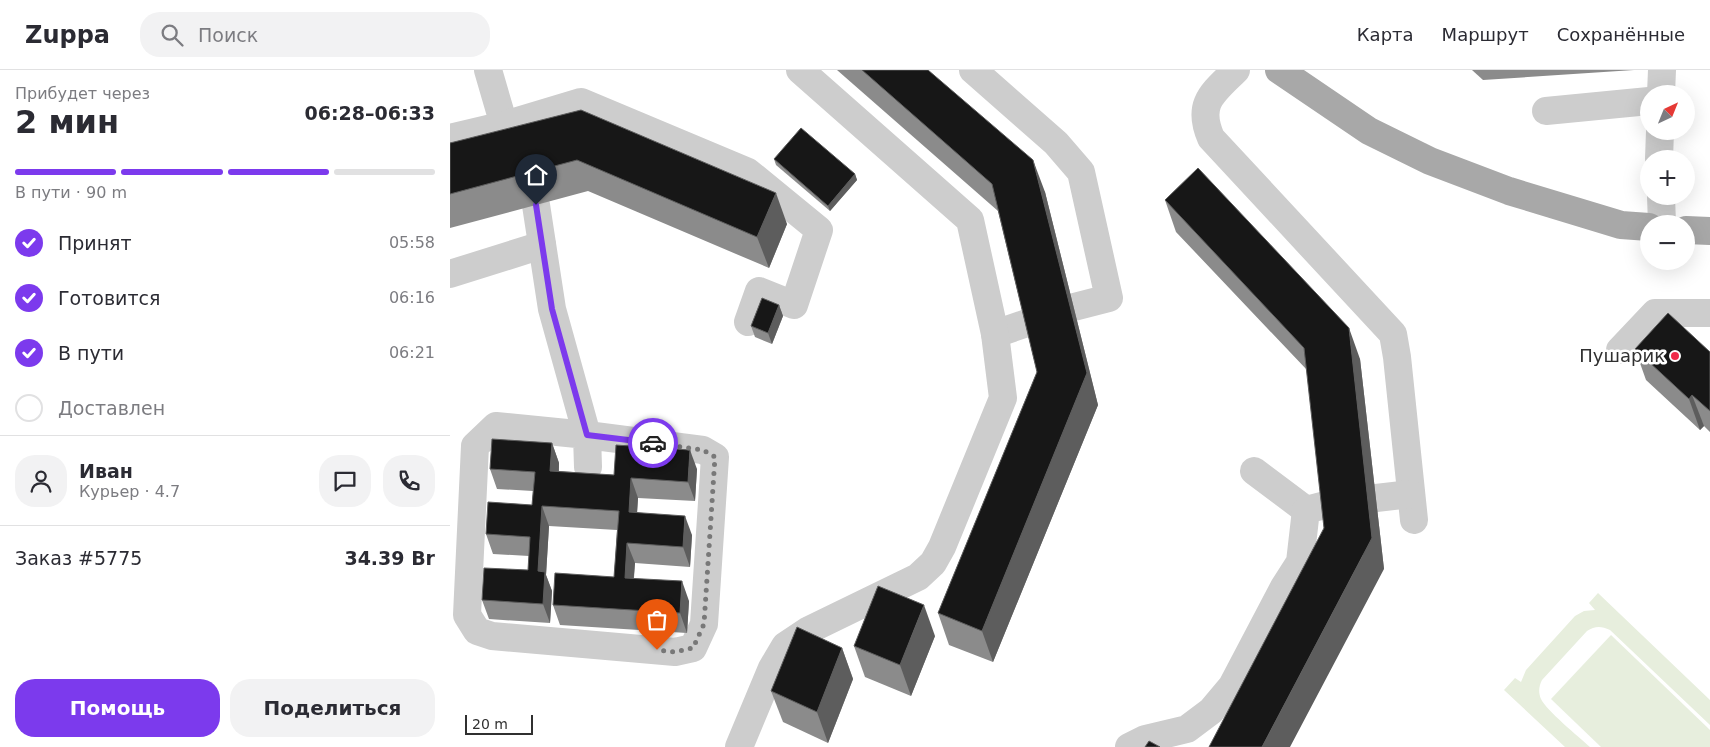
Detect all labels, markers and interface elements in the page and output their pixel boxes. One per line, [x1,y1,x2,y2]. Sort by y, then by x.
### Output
search box [140,12,490,57]
text: Zuppa [25,21,110,49]
icon: search [158,21,186,49]
text: Поиск [198,24,258,46]
text: Карта [1357,24,1414,45]
text: Маршрут [1442,24,1529,45]
text: Сохранённые [1557,24,1685,45]
text: Прибудет через [15,84,150,103]
north arrow [1640,85,1695,140]
map controls [1640,85,1695,270]
text: 06:28–06:33 [305,102,435,124]
text: 2 мин [15,103,119,141]
button: + [1640,150,1695,205]
pin [515,154,557,205]
icon: home [522,161,550,189]
text: В пути · 90 m [15,183,127,202]
button: − [1640,215,1695,270]
icon: check [15,229,43,257]
text: Принят [58,232,132,254]
text: 05:58 [389,233,435,252]
icon: check [15,284,43,312]
text: Готовится [58,287,160,309]
text: 06:16 [389,288,435,307]
icon: check [15,339,43,367]
text: В пути [58,342,124,364]
text: 06:21 [389,343,435,362]
place label: Пушарик [1579,345,1665,366]
marker: Пушарик [1669,350,1681,362]
text: Доставлен [58,397,165,419]
courier [628,418,678,468]
icon: car [639,429,667,457]
button: person [15,455,67,507]
button: chat [319,455,371,507]
button: phone [383,455,435,507]
text: Иван [79,460,133,482]
text: Курьер · 4.7 [79,482,180,501]
text: Заказ #5775 [15,547,142,569]
text: 34.39 Br [344,547,435,569]
pin [636,599,678,650]
icon: bag [643,606,671,634]
button: Помощь [15,679,220,737]
button: Поделиться [230,679,435,737]
scale bar [465,712,532,735]
text: 20 m [472,716,508,732]

